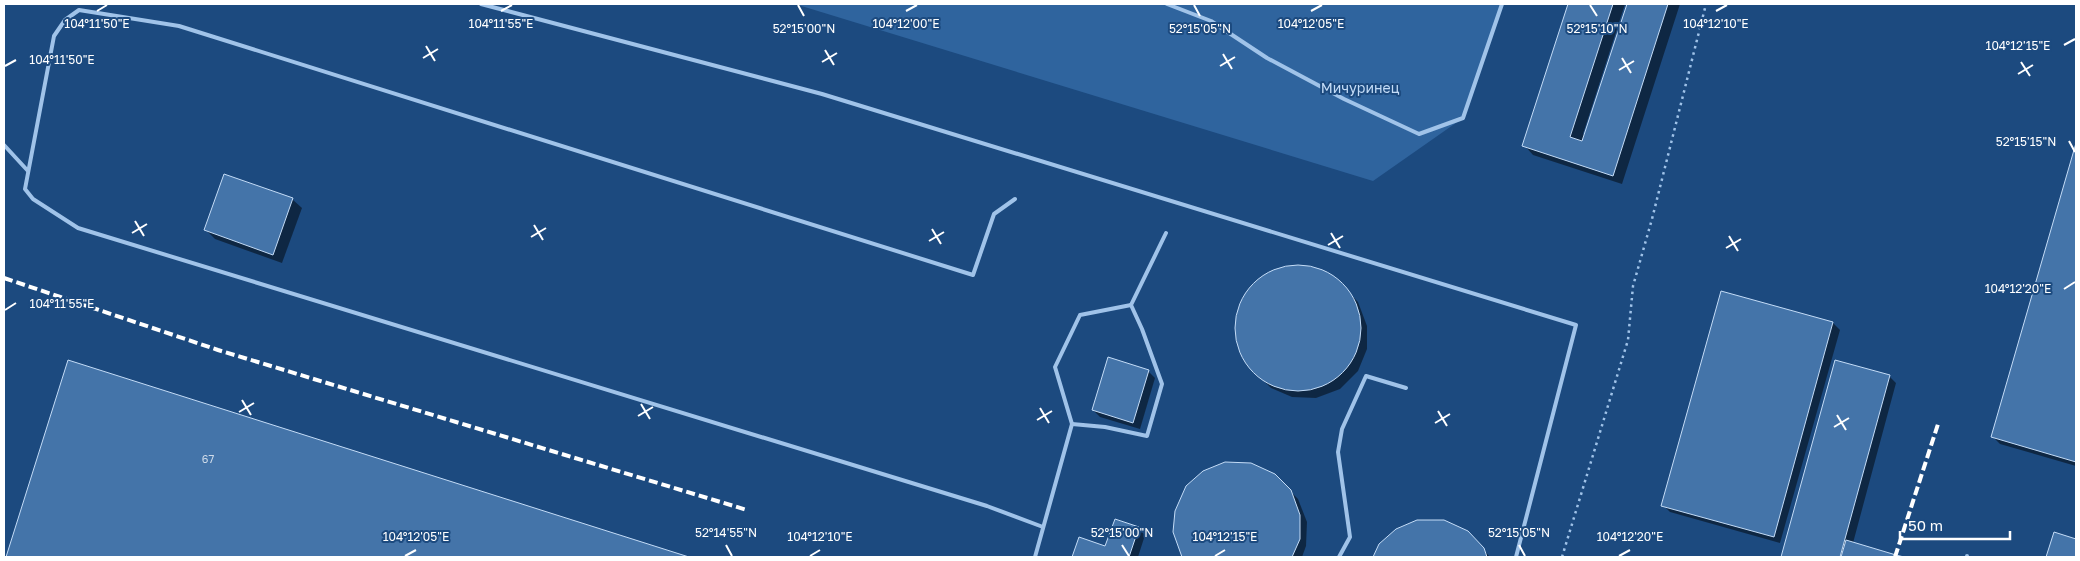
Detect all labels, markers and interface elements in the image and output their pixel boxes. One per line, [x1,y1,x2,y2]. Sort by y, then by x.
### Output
text: 104°11'50"E [64,16,130,31]
text: 104°11'55"E [469,16,533,31]
text: 104°12'00"E [873,16,939,31]
text: 104°12'05"E [1278,16,1344,31]
text: 104°12'10"E [1683,16,1749,31]
text: 52°15'00"N [773,21,835,36]
text: 52°15'05"N [1169,21,1231,36]
text: 52°15'10"N [1566,21,1628,36]
text: 104°12'15"E [1986,38,2050,53]
text: 104°11'50"E [29,52,95,67]
park label: Мичуринец [1321,79,1400,96]
text: 52°15'15"N [1996,134,2056,149]
text: 104°12'20"E [1985,281,2051,296]
text: 104°11'55"E [30,296,94,311]
house number: 67 [202,452,214,465]
scale bar [1900,508,2010,540]
text: 50 m [1908,516,1943,534]
text: 52°14'55"N [695,525,757,540]
text: 52°15'00"N [1091,525,1153,540]
text: 52°15'05"N [1488,525,1550,540]
text: 104°12'05"E [383,529,449,544]
text: 104°12'10"E [787,529,853,544]
text: 104°12'15"E [1193,529,1257,544]
text: 104°12'20"E [1597,529,1663,544]

